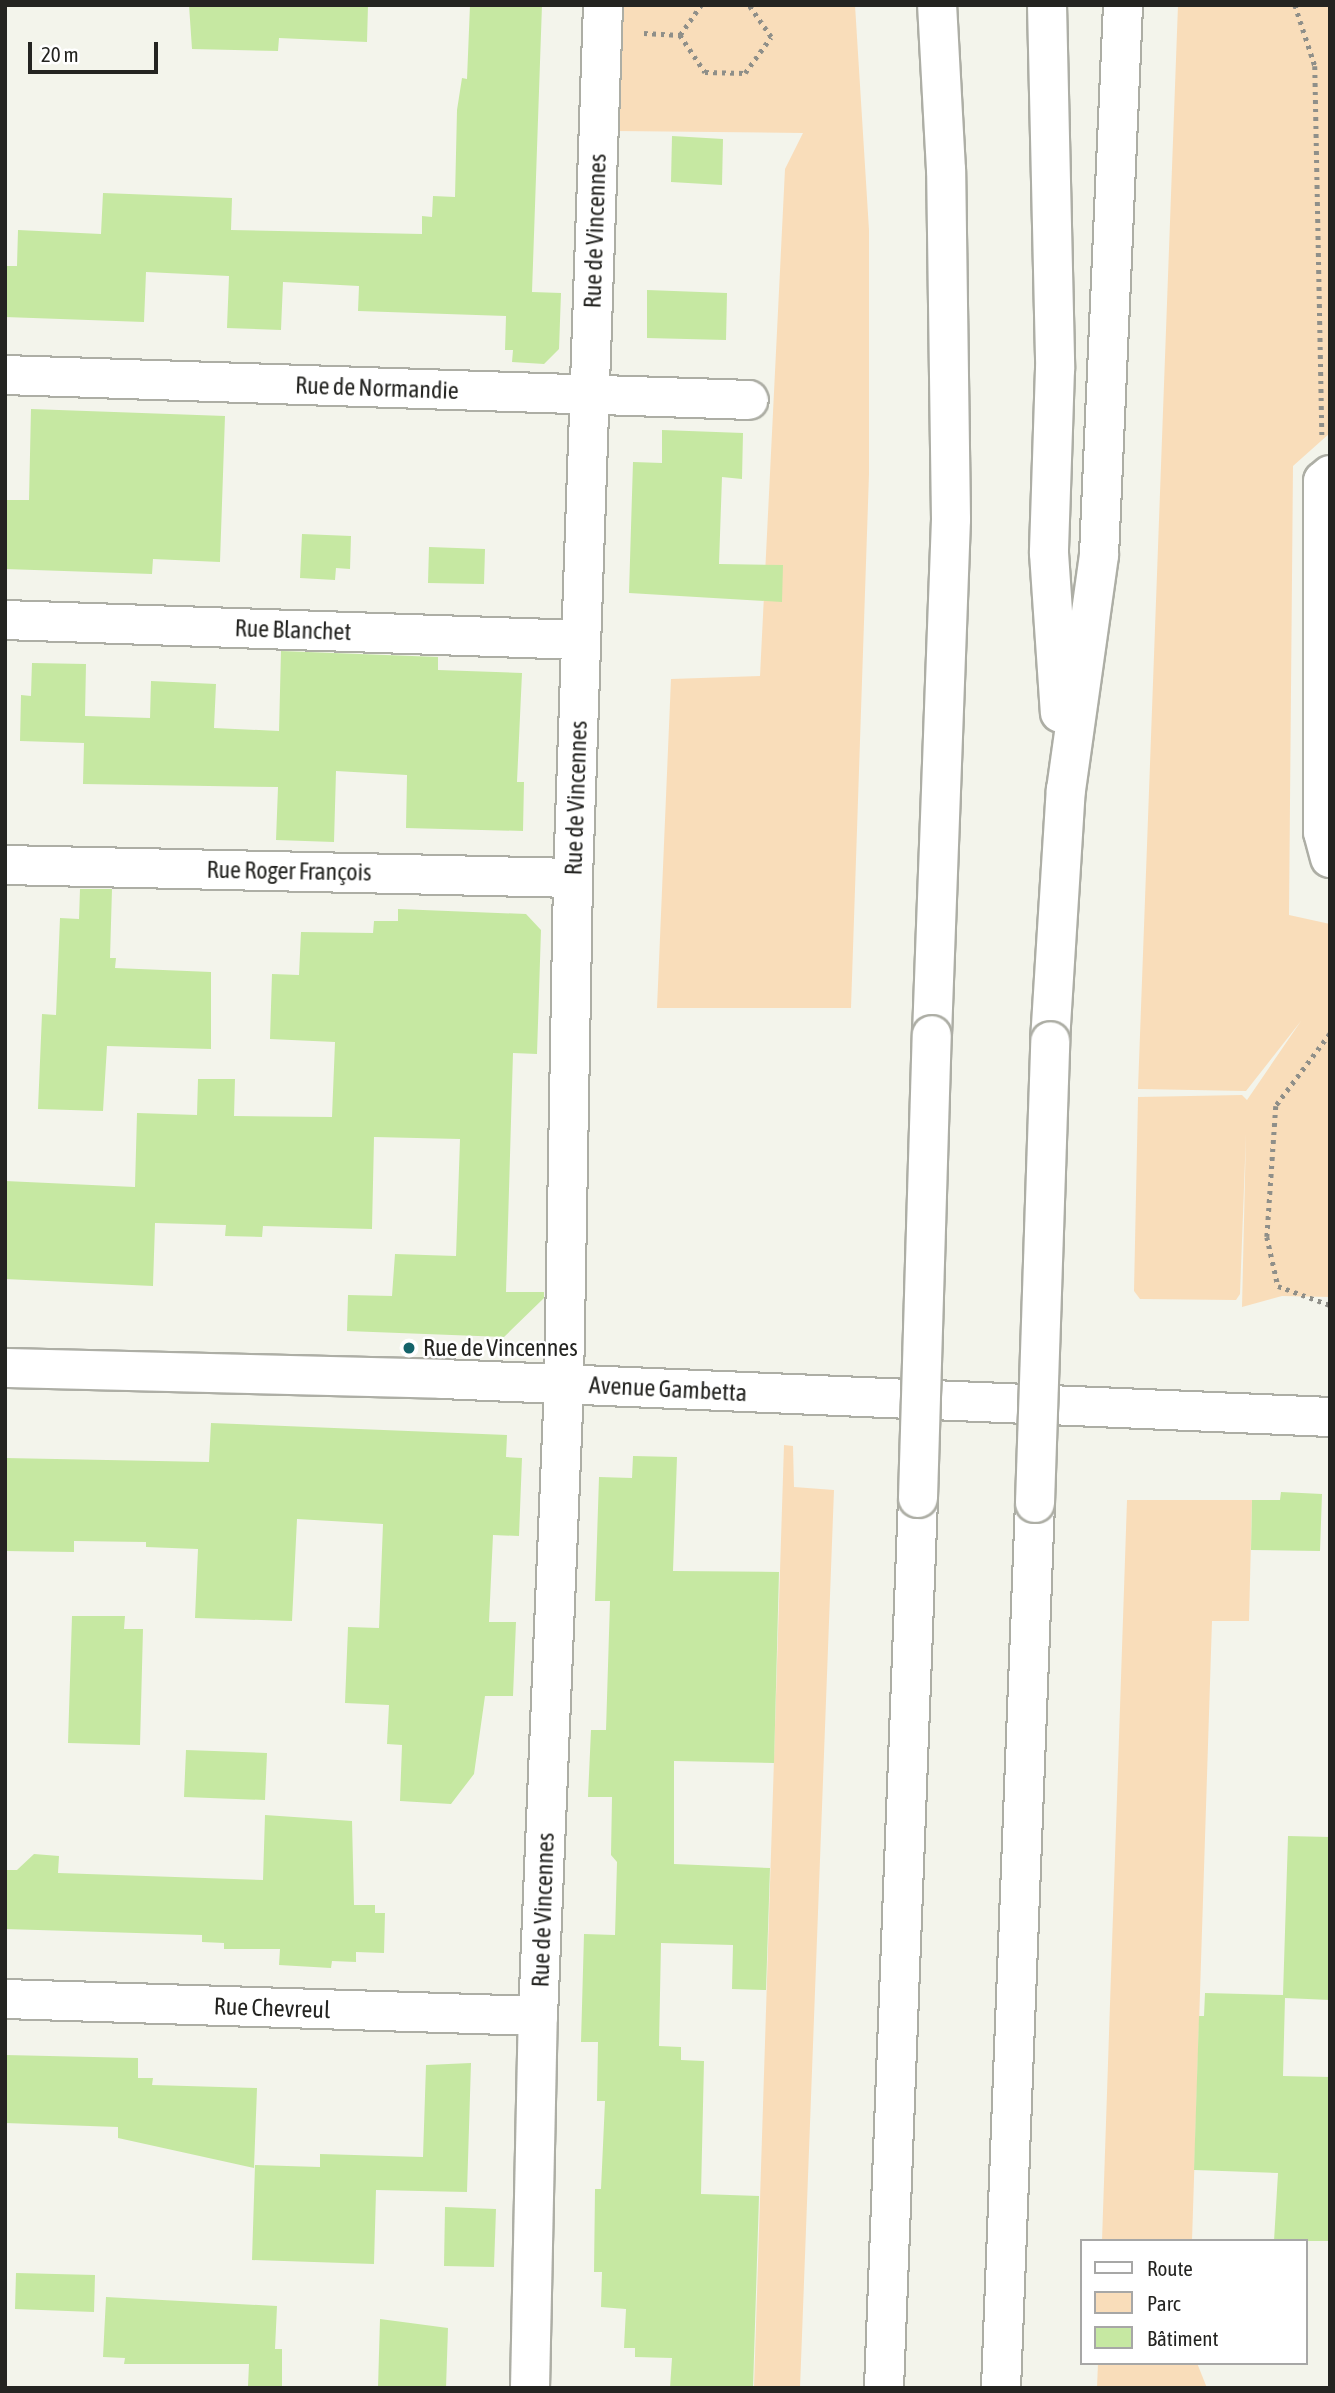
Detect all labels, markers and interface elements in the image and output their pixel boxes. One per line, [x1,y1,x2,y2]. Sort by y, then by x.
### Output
scale bar [32,28,161,72]
text: 20 m [41,42,79,66]
street label: Rue de Vincennes [578,153,612,309]
street label: Rue de Normandie [295,371,459,405]
street label: Rue Blanchet [234,614,352,646]
street label: Rue de Vincennes [559,720,593,876]
street label: Rue Roger François [206,855,372,887]
place label: Rue de Vincennes [423,1334,578,1362]
marker: Rue de Vincennes [401,1340,417,1356]
street label: Avenue Gambetta [588,1370,748,1408]
street label: Rue de Vincennes [526,1832,560,1988]
street label: Rue Chevreul [213,1992,331,2024]
legend [1080,2239,1307,2365]
text: Route [1147,2256,1193,2280]
text: Parc [1147,2291,1181,2315]
text: Bâtiment [1147,2326,1218,2350]

